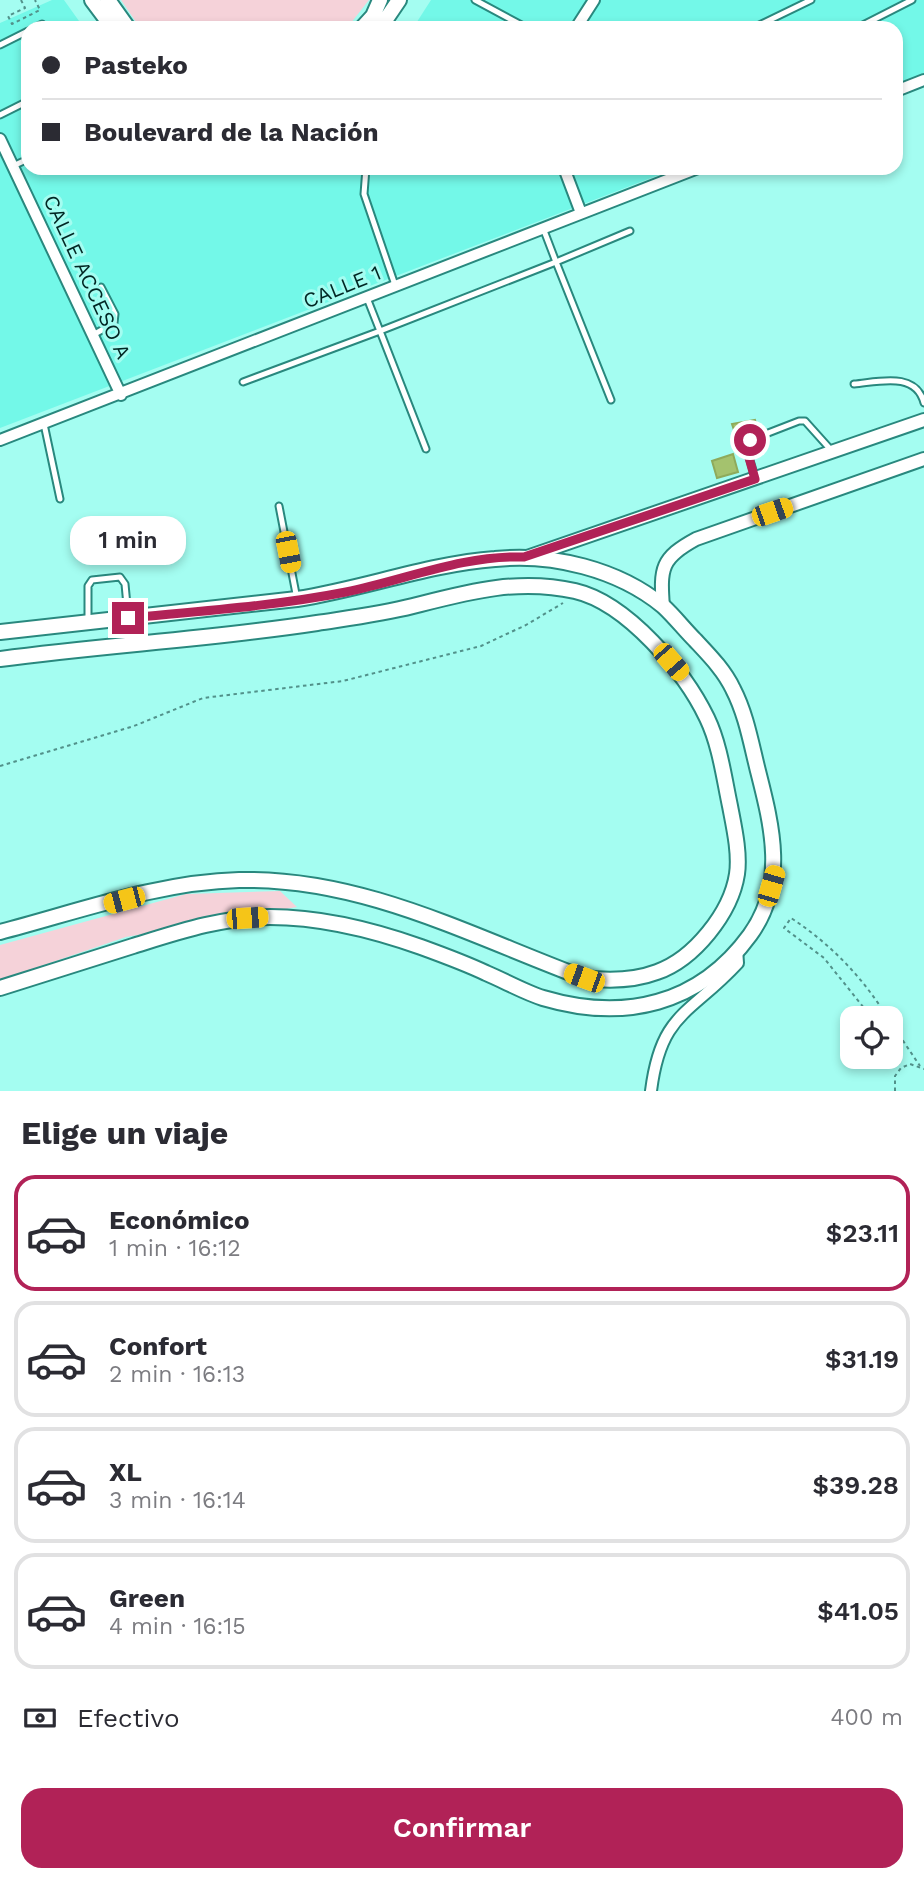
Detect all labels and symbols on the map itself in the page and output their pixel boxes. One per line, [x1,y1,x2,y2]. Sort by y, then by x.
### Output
street label: CALLE ACCESO A [38,191,136,363]
street label: CALLE 1 [299,260,384,313]
route start [734,424,766,456]
car [749,495,796,529]
callout: 1 min [70,516,186,566]
car [274,529,303,575]
route end [112,602,144,634]
car [650,639,693,685]
car [756,863,787,909]
car [101,884,148,916]
car [226,906,269,930]
car [561,961,608,995]

